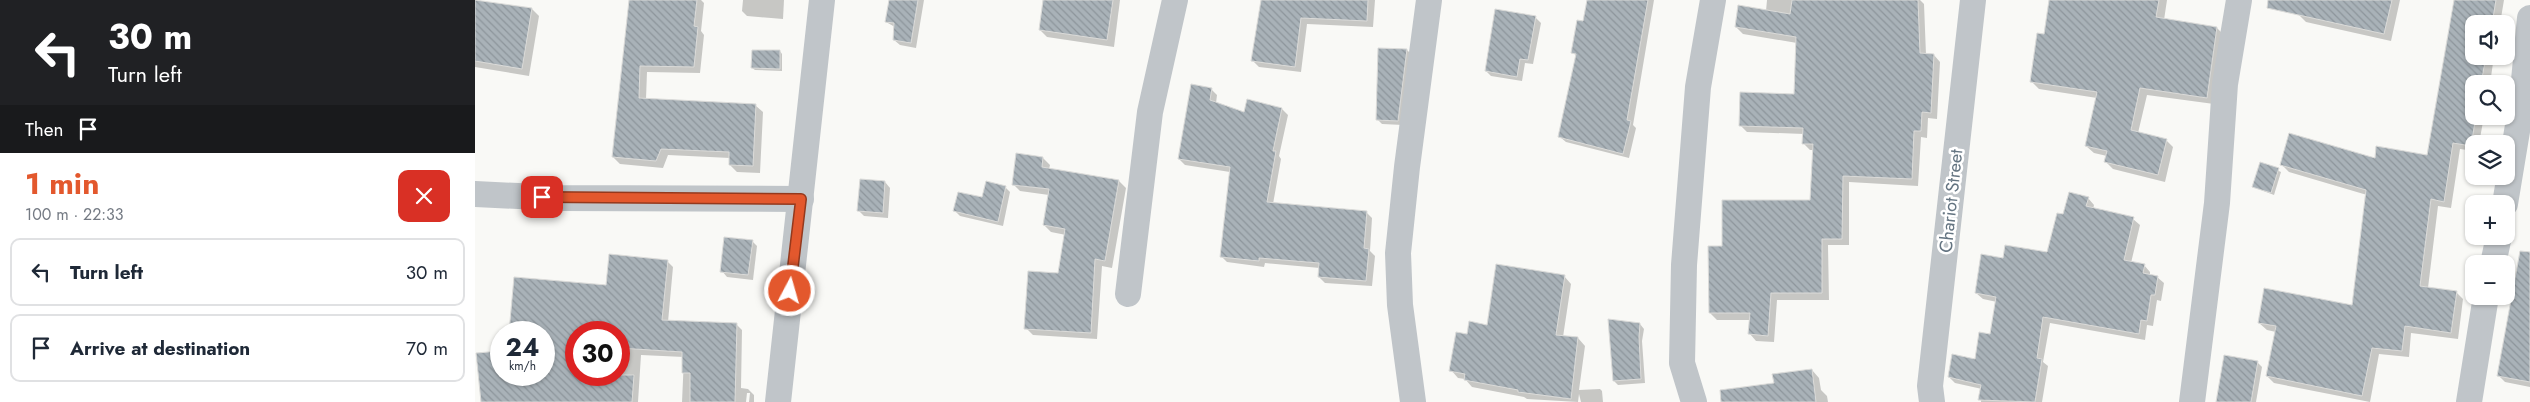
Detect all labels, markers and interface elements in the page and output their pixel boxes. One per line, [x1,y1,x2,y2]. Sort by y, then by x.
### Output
text: 30 m [108,12,192,62]
map controls [2465,15,2515,305]
button: sound [2465,15,2515,65]
icon: left [25,20,90,85]
text: Turn left [108,58,182,90]
button: search [2465,75,2515,125]
icon: arrive [74,115,102,143]
text: Then [25,116,64,143]
button: layers [2465,135,2515,185]
street label: Chariot Street [1933,147,1969,254]
text: 1 min [25,162,99,205]
button: close [398,170,450,222]
pin [521,176,563,218]
icon: arrive [528,183,556,211]
button: + [2465,195,2515,245]
text: 100 m · 22:33 [25,203,124,226]
button: − [2465,255,2515,305]
icon: left [27,258,55,286]
text: Turn left [70,259,143,286]
text: 30 m [406,259,448,286]
position arrow [763,264,815,316]
speed limit sign: 30 [565,321,630,386]
text: 24 [506,329,539,365]
icon: arrive [27,334,55,362]
text: Arrive at destination [70,335,250,362]
text: 70 m [406,335,448,362]
text: km/h [509,357,536,375]

